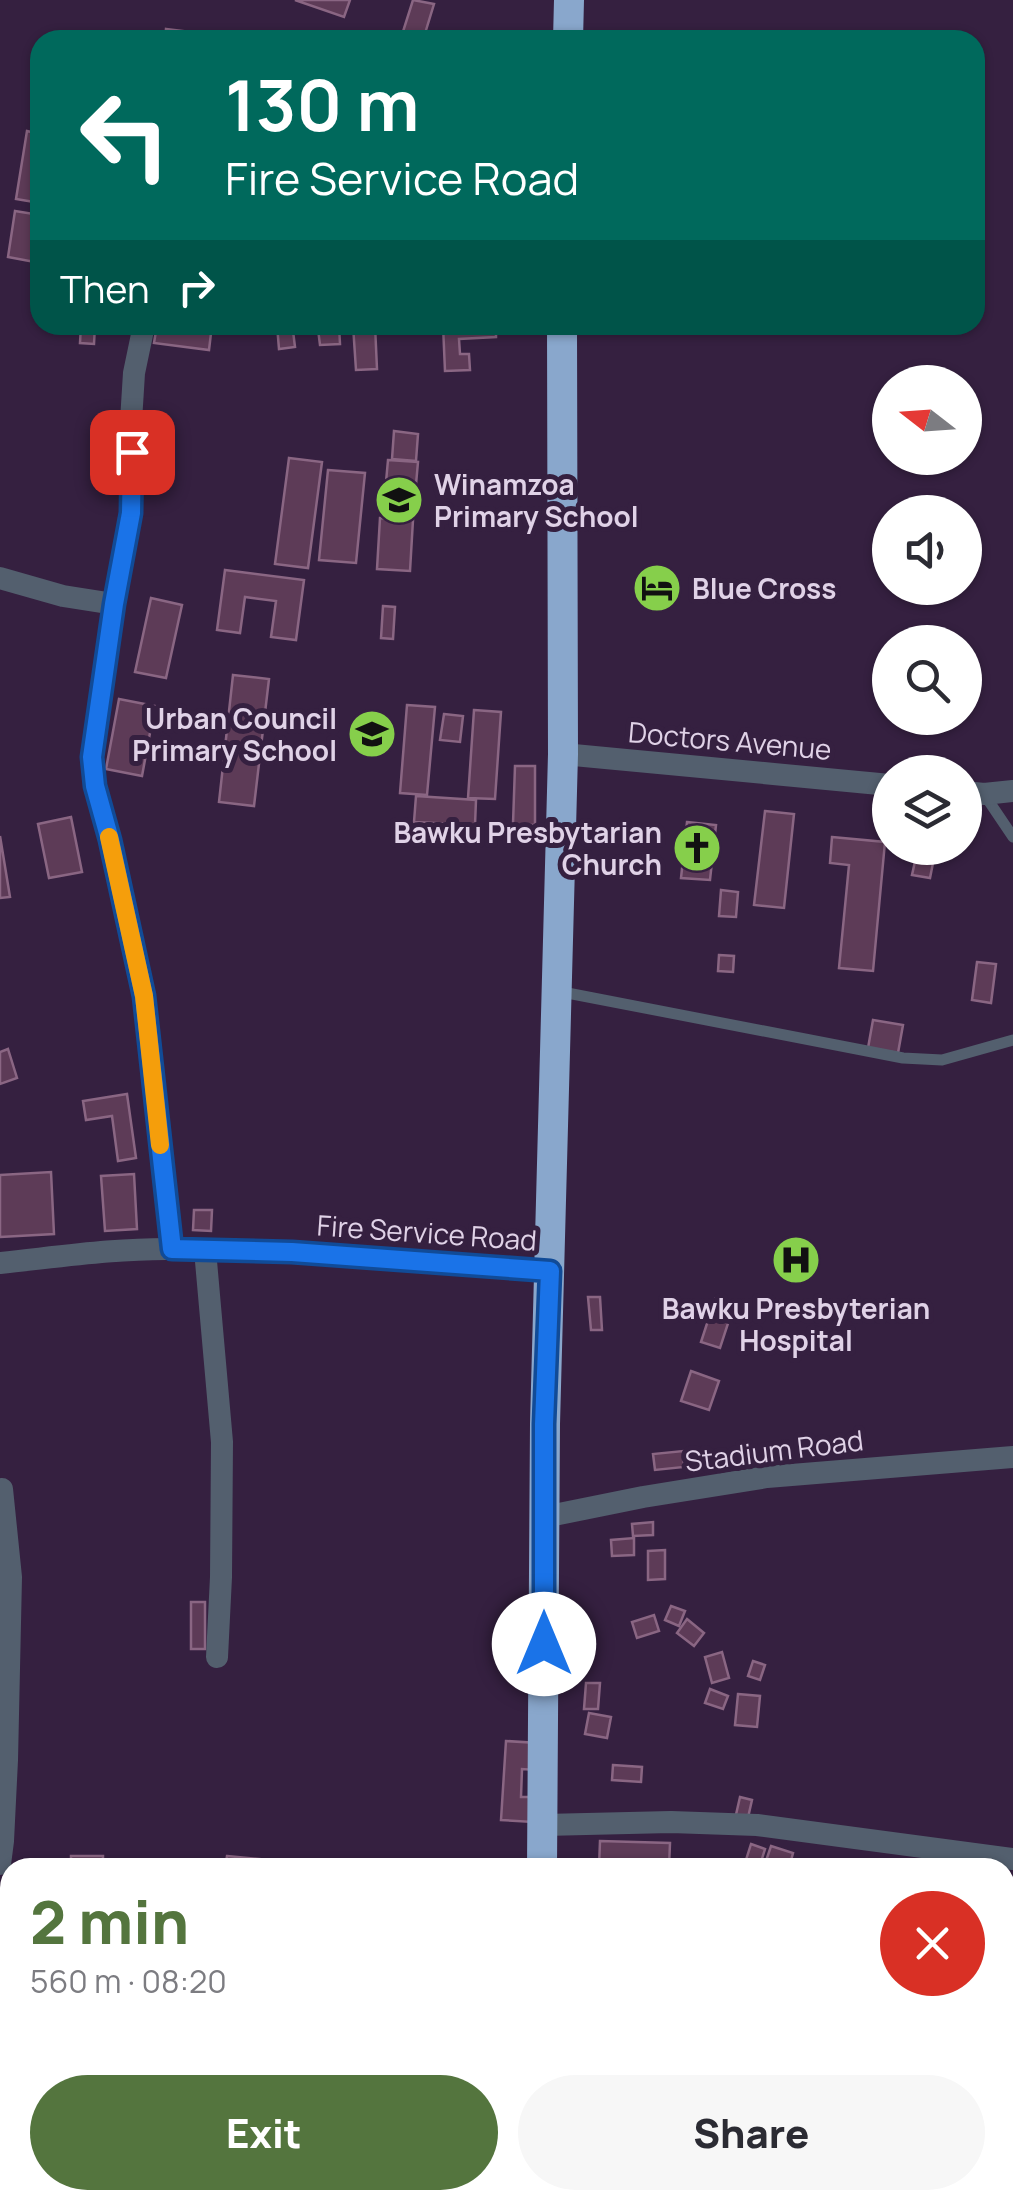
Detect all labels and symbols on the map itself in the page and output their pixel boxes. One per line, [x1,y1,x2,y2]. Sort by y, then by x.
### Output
north arrow [872,365,982,475]
pin [90,410,175,495]
place label: Winamzoa Primary School [434,465,639,535]
school or university icon: Winamzoa Primary School [373,474,425,526]
hotel icon: Blue Cross [631,562,683,614]
place label: Blue Cross [692,569,836,607]
place label: Urban Council Primary School [132,699,337,769]
school or university icon: Urban Council Primary School [346,708,398,760]
street label: Doctors Avenue [627,712,833,768]
place label: Bawku Presbytarian Church [393,813,662,883]
church icon: Bawku Presbytarian Church [671,822,723,874]
street label: Fire Service Road [316,1205,538,1259]
hospital icon: Bawku Presbyterian Hospital [770,1234,822,1286]
place label: Bawku Presbyterian Hospital [662,1289,930,1359]
street label: Stadium Road [683,1420,865,1480]
position arrow [492,1592,596,1696]

